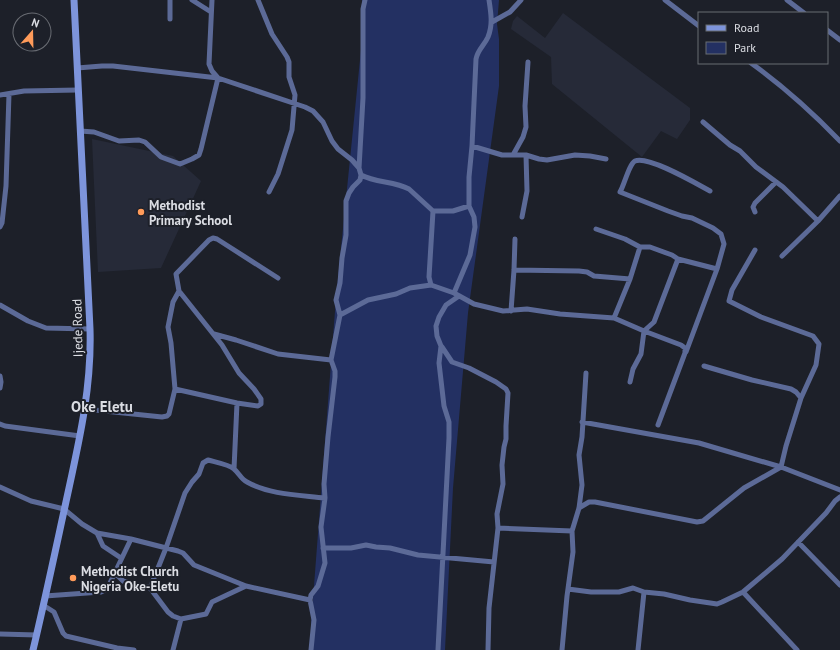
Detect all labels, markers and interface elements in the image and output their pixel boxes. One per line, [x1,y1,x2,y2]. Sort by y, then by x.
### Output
north arrow [12,12,52,52]
legend [698,12,828,64]
text: N [30,15,41,30]
text: Road [734,20,759,35]
text: Park [734,40,756,55]
place label: Methodist Primary School [149,197,232,229]
marker: Methodist Primary School [136,207,146,217]
street label: Ijede Road [68,299,87,357]
district label: Oke Eletu [71,397,133,416]
place label: Methodist Church Nigeria Oke-Eletu [81,563,179,595]
marker: Methodist Church Nigeria Oke-Eletu [68,573,78,583]

